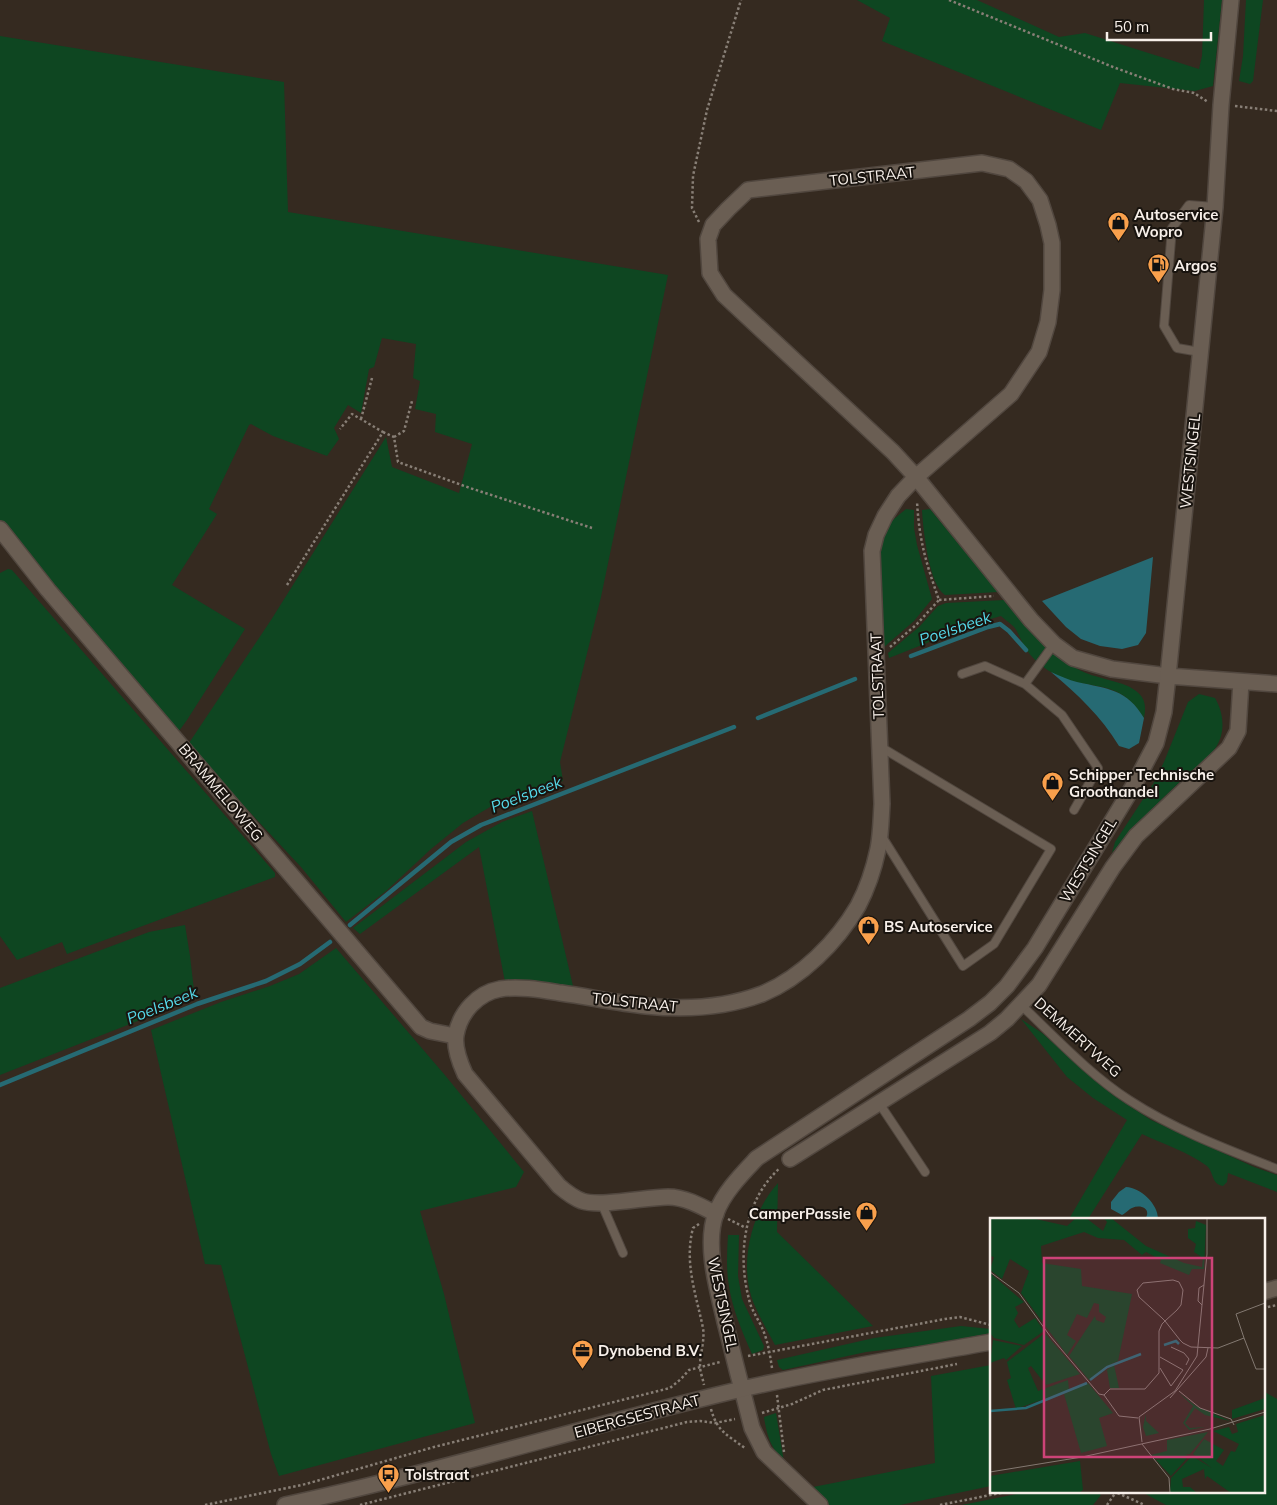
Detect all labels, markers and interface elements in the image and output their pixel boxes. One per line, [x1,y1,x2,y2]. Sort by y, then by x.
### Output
scale bar [1107,10,1211,42]
text: 50 m [1114,17,1149,36]
street label: TOLSTRAAT [828,162,916,190]
place label: Autoservice Wopro [1134,205,1218,241]
shop icon: Autoservice Wopro [1106,211,1130,242]
fuel station icon: Argos [1146,253,1170,284]
place label: Argos [1174,256,1217,275]
street label: WESTSINGEL [1176,412,1204,510]
water label: Poelsbeek [916,606,994,650]
street label: TOLSTRAAT [866,633,888,719]
street label: BRAMMELOWEG [175,739,267,845]
place label: Schipper Technische Groothandel [1069,765,1214,801]
water label: Poelsbeek [487,771,565,817]
shop icon: Schipper Technische Groothandel [1041,771,1065,802]
street label: WESTSINGEL [1055,814,1121,906]
shop icon: BS Autoservice [856,914,880,945]
place label: BS Autoservice [884,917,993,936]
water label: Poelsbeek [124,981,201,1028]
street label: TOLSTRAAT [591,988,679,1016]
street label: DEMMERTWEG [1031,993,1125,1081]
shop icon: CamperPassie [855,1201,879,1232]
place label: CamperPassie [749,1204,851,1223]
inset map [990,1218,1264,1492]
street label: WESTSINGEL [704,1255,742,1353]
office icon: Dynobend B.V. [570,1338,594,1369]
place label: Dynobend B.V. [598,1341,702,1360]
street label: EIBERGSESTRAAT [572,1390,702,1442]
bus stop icon: Tolstraat [377,1462,401,1493]
place label: Tolstraat [405,1465,469,1484]

